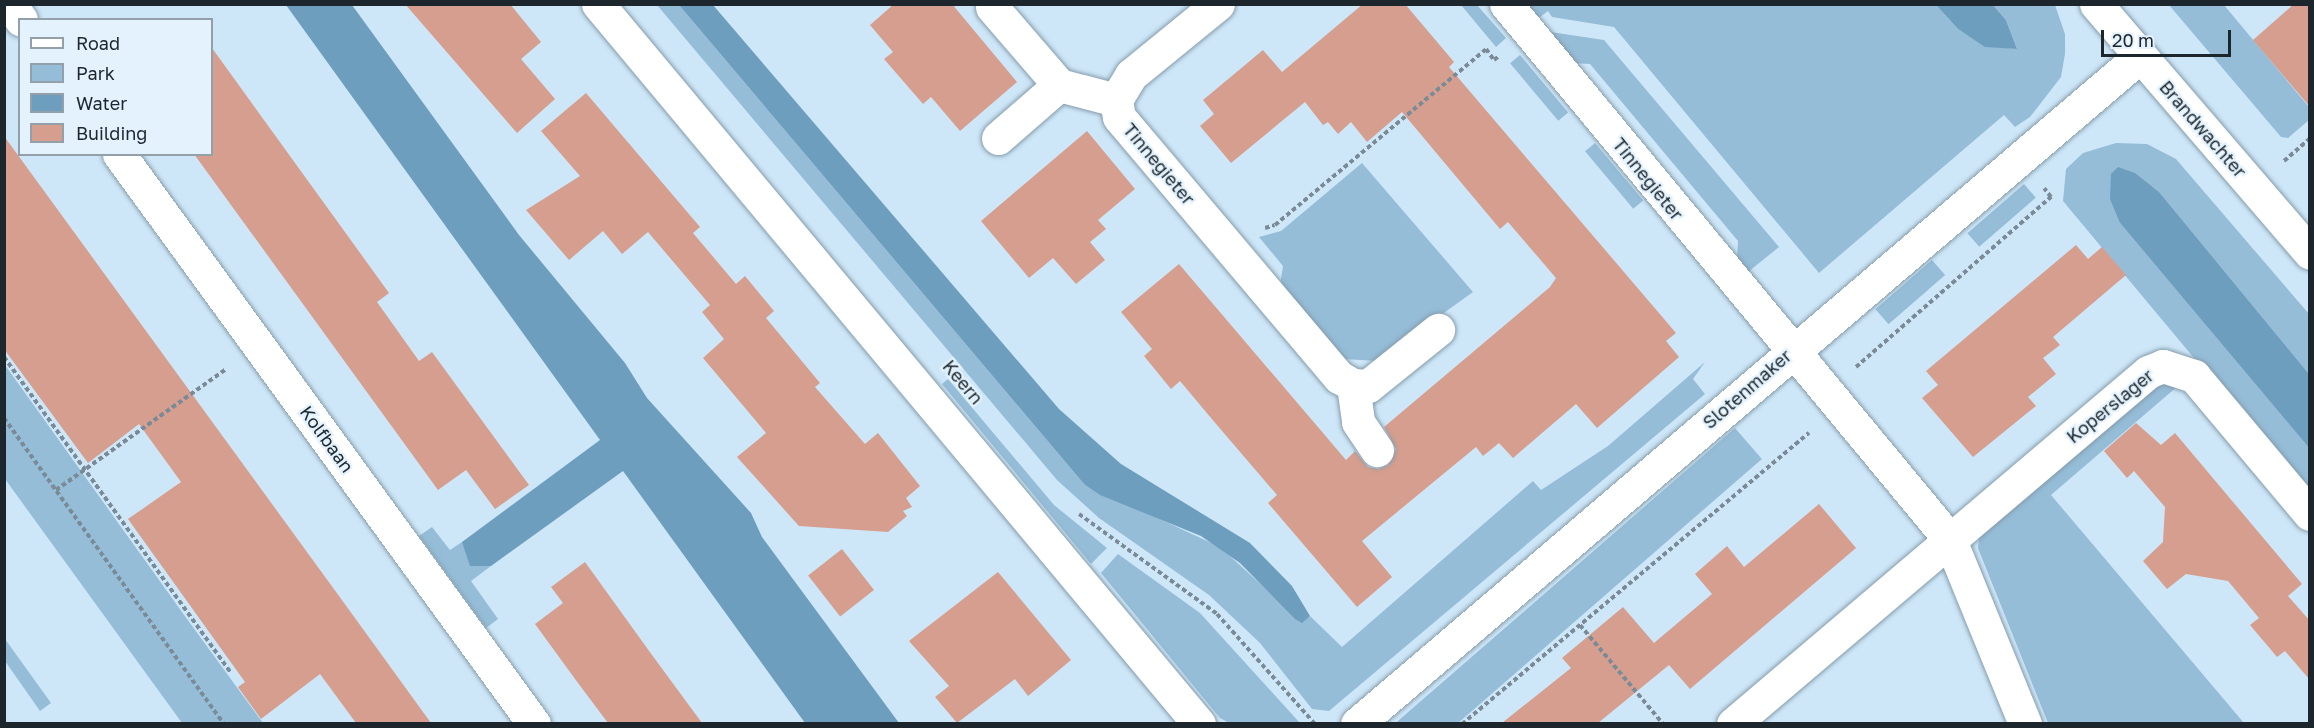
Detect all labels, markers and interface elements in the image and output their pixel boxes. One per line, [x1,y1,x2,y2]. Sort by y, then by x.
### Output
legend [18,18,213,156]
scale bar [2104,18,2234,56]
text: 20 m [2112,29,2154,51]
text: Road [76,32,120,54]
text: Park [76,62,115,84]
street label: Brandwachter [2155,76,2251,182]
text: Water [76,92,127,114]
street label: Tinnegieter [1119,119,1199,209]
text: Building [76,122,147,144]
street label: Tinnegieter [1608,134,1688,224]
street label: Slotenmaker [1698,345,1796,433]
street label: Keern [938,356,988,408]
street label: Koperslager [2062,364,2158,448]
street label: Kolfbaan [296,401,358,477]

